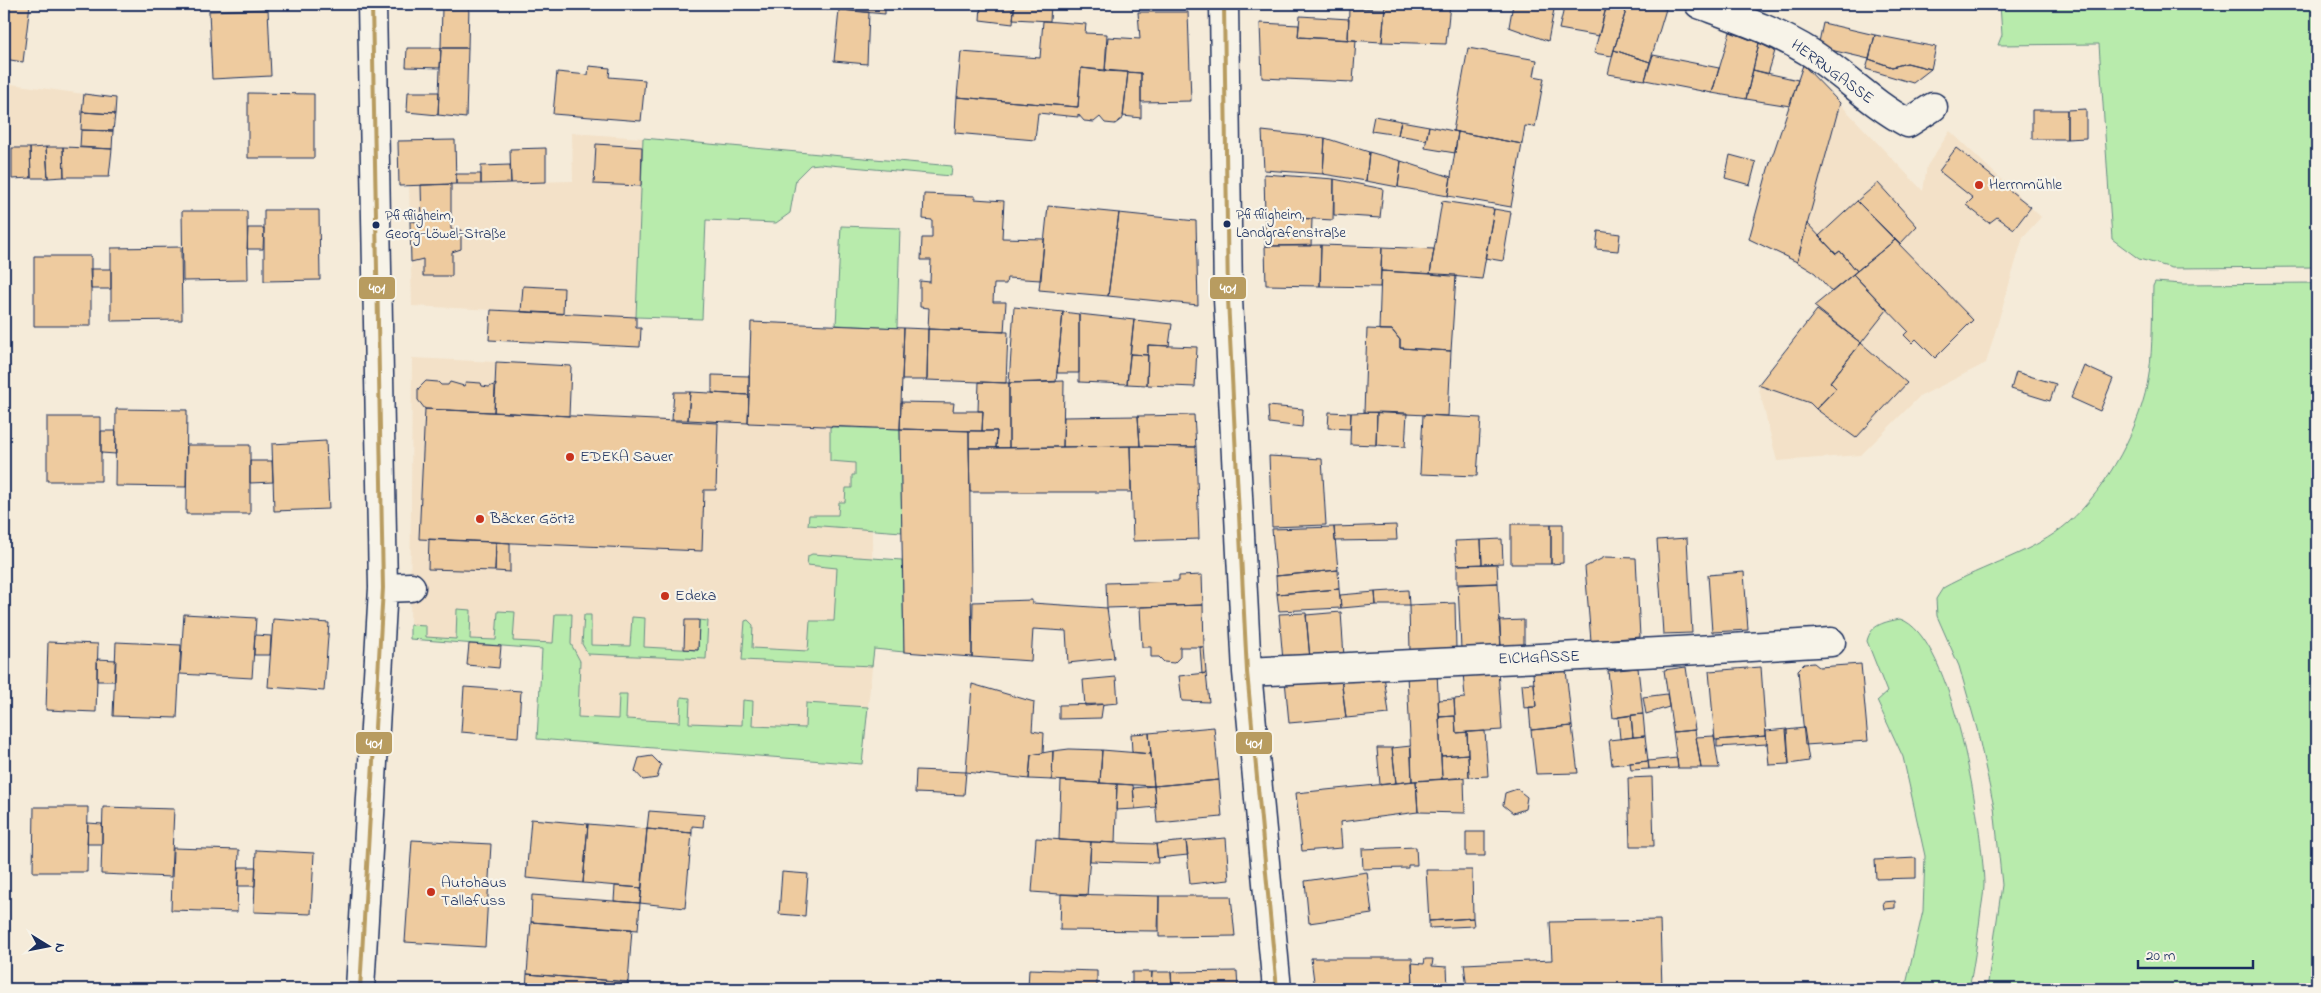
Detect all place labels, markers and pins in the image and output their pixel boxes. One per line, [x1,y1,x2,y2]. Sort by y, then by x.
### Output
place label: Herrnmühle [1989,173,2063,197]
marker: Herrnmühle [1973,179,1985,191]
place label: Pfiffligheim, Landgrafenstraße [1236,204,1346,245]
place label: Pfiffligheim, Georg-Löwel-Straße [385,205,506,246]
marker: Pfiffligheim, Landgrafenstraße [1222,219,1232,229]
marker: Pfiffligheim, Georg-Löwel-Straße [371,220,381,230]
place label: EDEKA Sauer [580,445,673,469]
marker: EDEKA Sauer [564,451,576,463]
place label: Bäcker Görtz [489,507,575,531]
marker: Bäcker Görtz [474,513,486,525]
place label: Edeka [675,584,717,608]
marker: Edeka [659,590,671,602]
place label: Autohaus Tallafuss [441,871,507,913]
marker: Autohaus Tallafuss [425,886,437,898]

